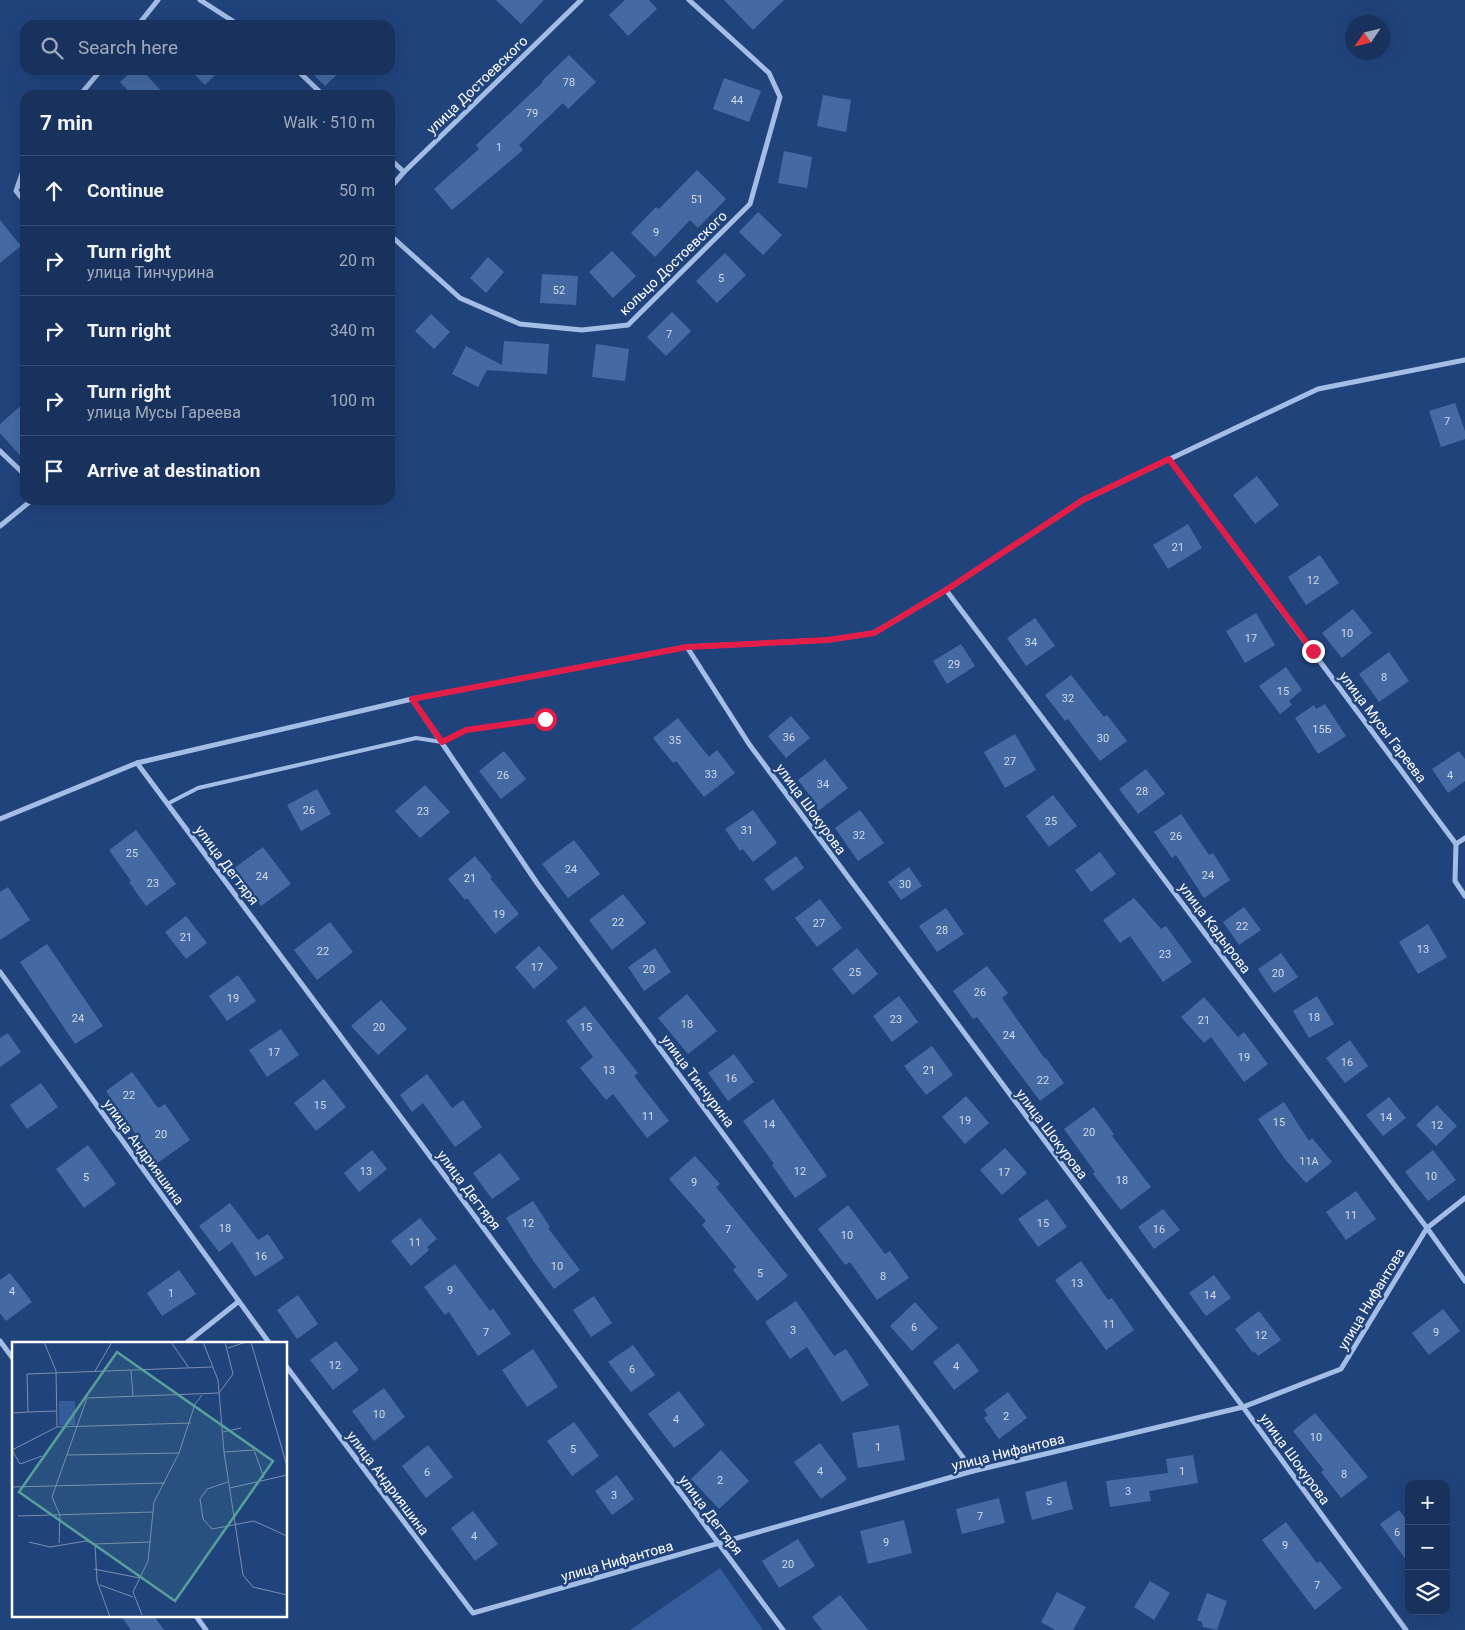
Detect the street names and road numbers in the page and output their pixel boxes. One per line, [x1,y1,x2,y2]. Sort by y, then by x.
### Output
street label: улица Достоевского [423,33,531,137]
street label: кольцо Достоевского [616,208,730,318]
street label: улица Мусы Гареева [1336,668,1430,786]
street label: улица Шокурова [773,760,849,858]
street label: улица Дегтяря [192,822,262,908]
street label: улица Кадырова [1176,880,1254,976]
street label: улица Тинчурина [658,1032,738,1130]
street label: улица Шокурова [1013,1086,1091,1182]
street label: улица Андрияшина [100,1096,188,1208]
street label: улица Дегтяря [434,1147,504,1233]
street label: улица Нифантова [1334,1245,1408,1353]
street label: улица Шокурова [1257,1410,1333,1508]
street label: улица Андрияшина [344,1428,432,1538]
street label: улица Нифантова [950,1430,1066,1474]
street label: улица Дегтяря [676,1472,746,1558]
street label: улица Нифантова [559,1537,675,1585]

